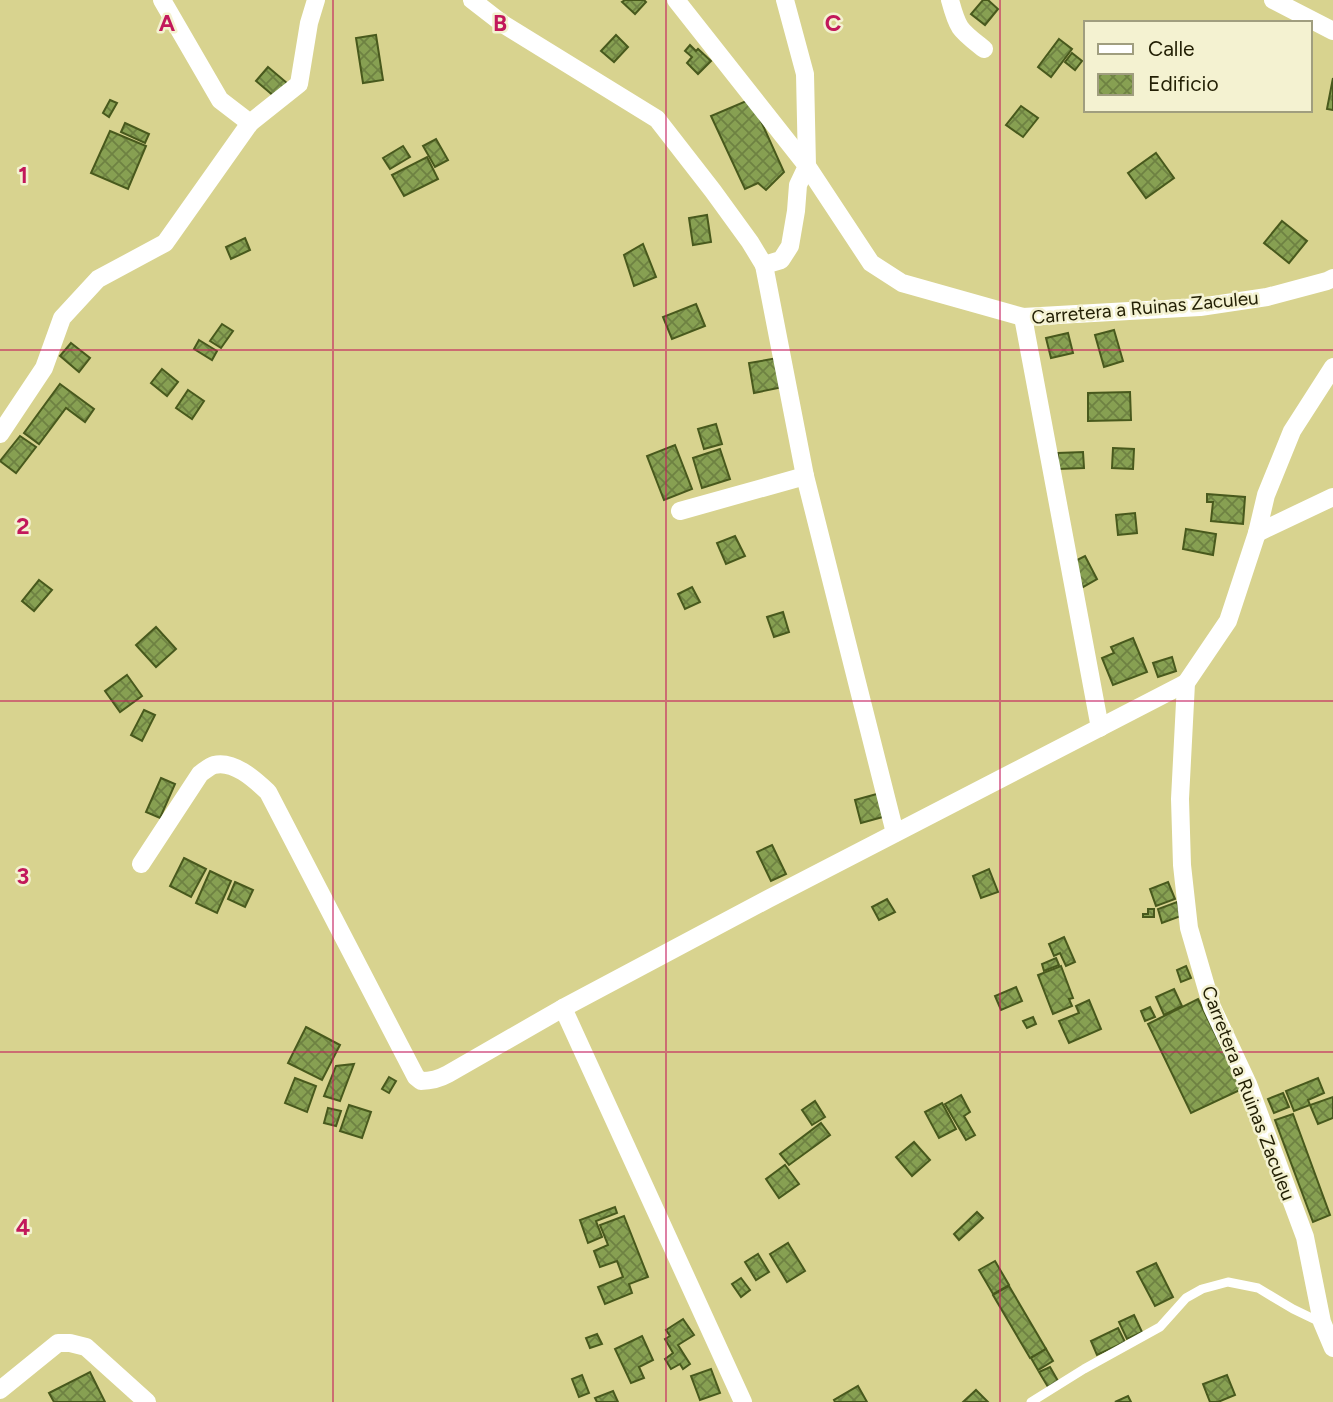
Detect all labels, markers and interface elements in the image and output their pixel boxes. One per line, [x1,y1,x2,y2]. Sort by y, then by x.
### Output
text: A [159,9,176,37]
text: B [493,9,507,37]
text: C [825,9,842,37]
legend [1084,21,1312,112]
text: Calle [1148,36,1195,61]
text: Edificio [1148,71,1219,96]
text: 1 [18,161,28,189]
street label: Carretera a Ruinas Zaculeu [1030,286,1260,329]
text: 2 [16,512,30,540]
text: 3 [17,862,29,890]
street label: Carretera a Ruinas Zaculeu [1197,983,1300,1204]
text: 4 [16,1213,30,1241]

